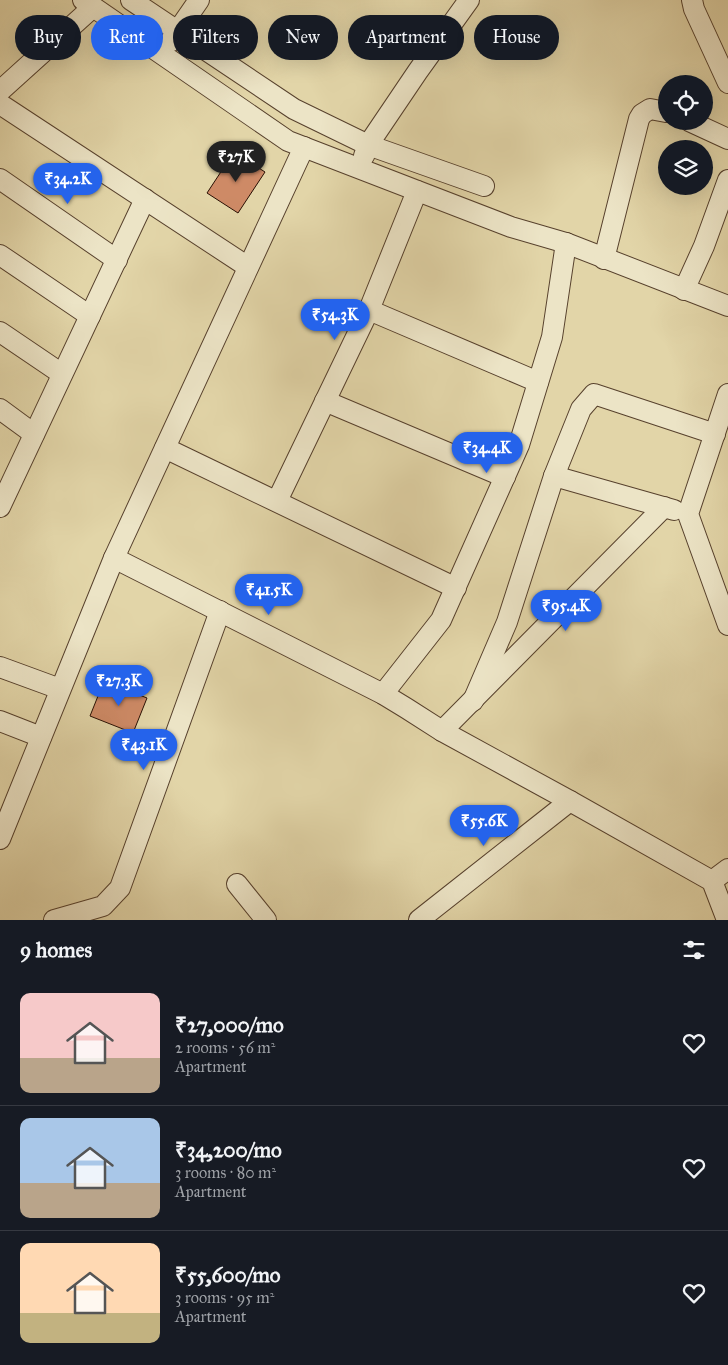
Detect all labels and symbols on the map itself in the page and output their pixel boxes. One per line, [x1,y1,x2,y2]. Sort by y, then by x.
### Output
pin: ₹27K [206,140,266,183]
pin: ₹34.2K [27,162,109,205]
pin: ₹54.3K [294,298,376,341]
pin: ₹34.4K [446,432,528,474]
pin: ₹41.5K [228,574,310,616]
pin: ₹95.4K [525,590,607,632]
pin: ₹27.3K [78,664,160,707]
pin: ₹43.1K [103,728,185,771]
pin: ₹55.6K [443,804,525,847]

